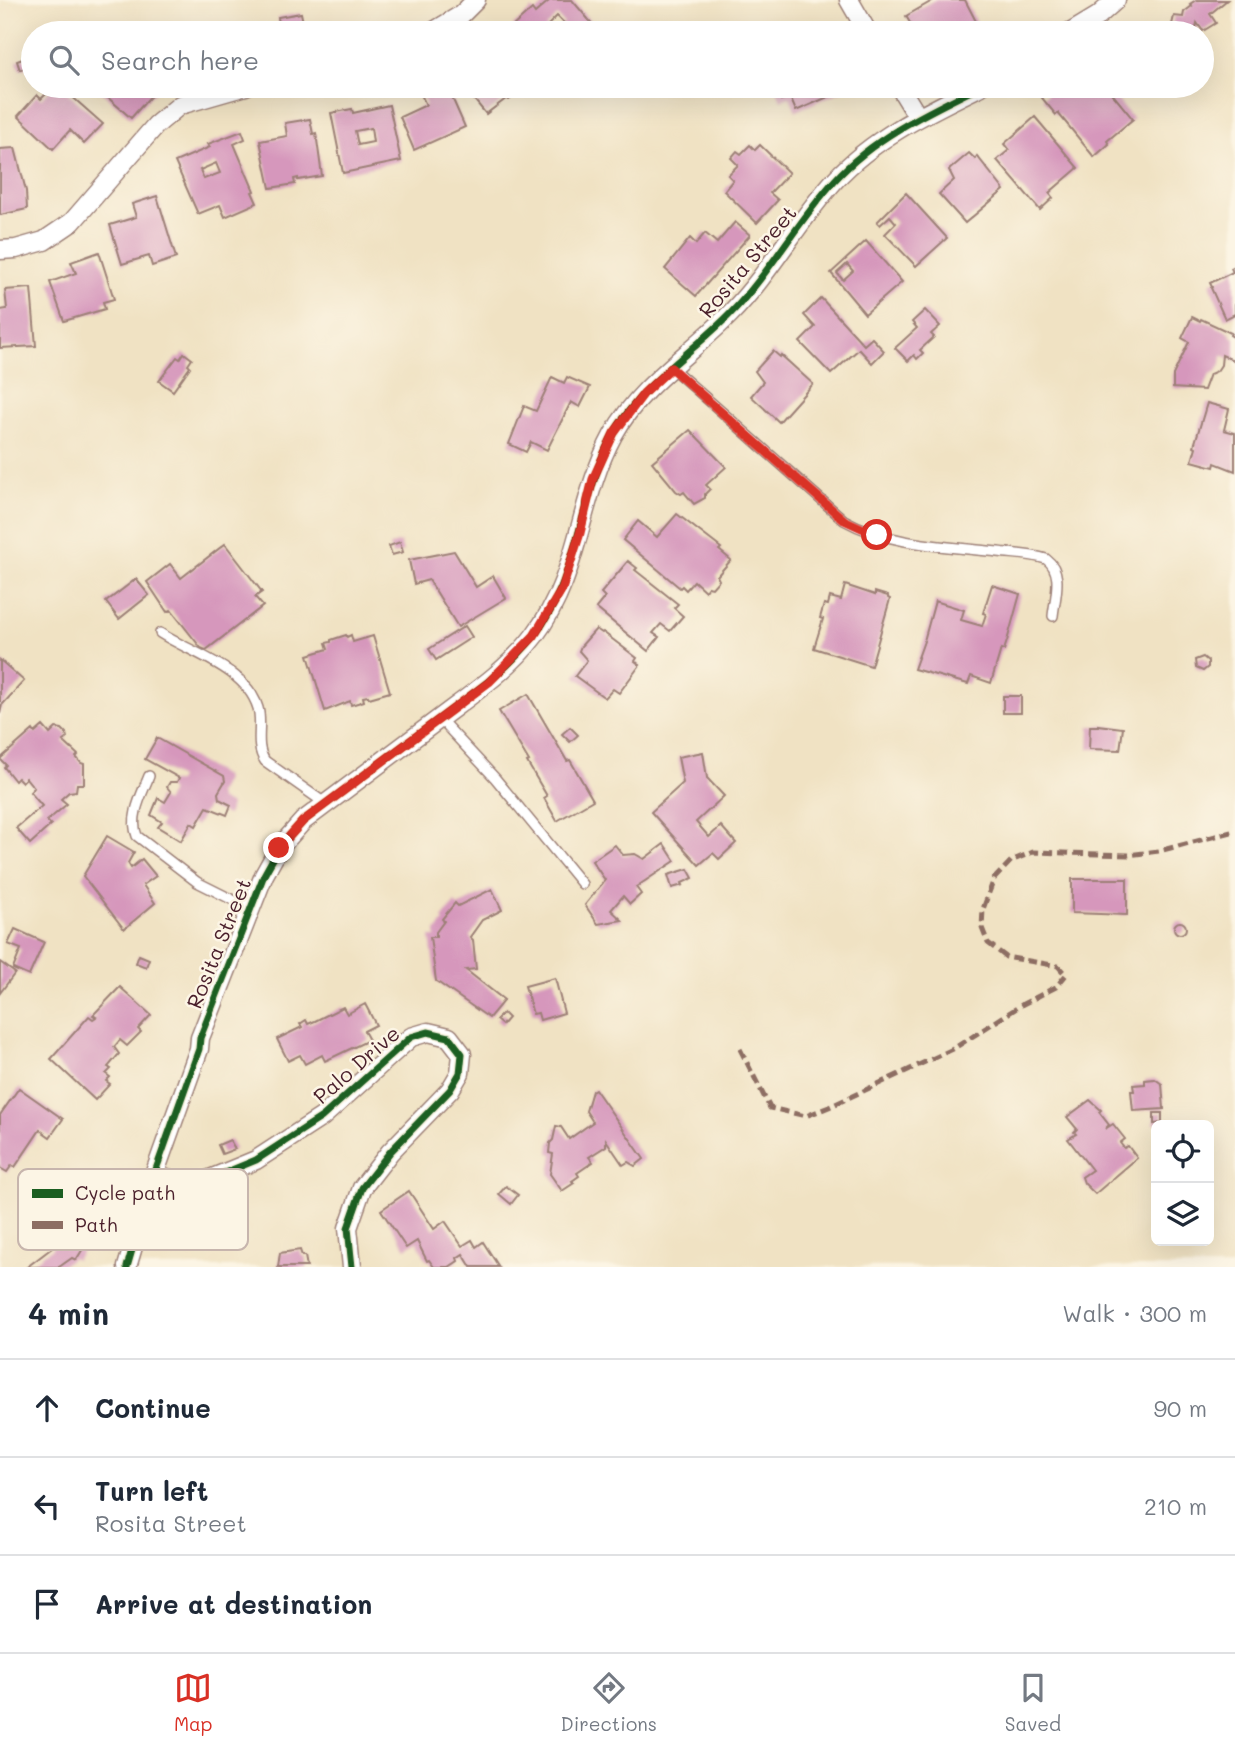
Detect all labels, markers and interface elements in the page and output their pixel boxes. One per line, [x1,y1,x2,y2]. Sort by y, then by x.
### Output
search box [21,21,1214,98]
icon: search [45,41,83,79]
text: Search here [101,43,259,77]
street label: Rosita Street [692,199,802,323]
route start [861,519,892,550]
route end [263,832,294,863]
street label: Rosita Street [180,874,256,1012]
street label: Palo Drive [307,1019,405,1109]
map controls [1151,1120,1214,1246]
button: locate [1151,1120,1214,1183]
legend [18,1169,248,1250]
text: Cycle path [75,1180,175,1205]
button: layers [1151,1183,1214,1246]
text: Path [75,1212,118,1237]
text: 4 min [28,1293,109,1333]
text: Walk · 300 m [1062,1298,1207,1328]
icon: ahead [28,1389,66,1427]
text: Continue [95,1391,211,1425]
text: 90 m [1154,1393,1207,1423]
text: Turn left [95,1474,208,1508]
icon: left [28,1487,66,1525]
text: 210 m [1144,1491,1207,1521]
text: Rosita Street [95,1508,247,1538]
icon: arrive [28,1585,66,1623]
text: Arrive at destination [95,1587,372,1621]
tab: Map [174,1669,213,1736]
tab: Directions [560,1669,657,1736]
tab: Saved [1005,1669,1061,1736]

